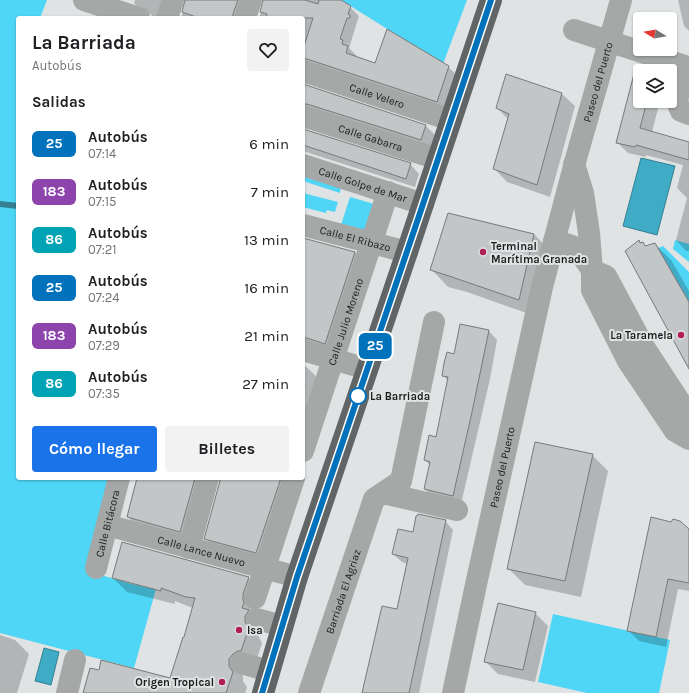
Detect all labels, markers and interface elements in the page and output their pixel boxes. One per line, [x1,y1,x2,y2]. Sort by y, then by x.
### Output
north arrow [633,12,677,56]
map controls [633,12,677,108]
button: heart [247,29,289,71]
text: La Barriada [32,32,136,54]
street label: Paseo del Puerto [581,41,616,124]
text: Autobús [32,58,82,73]
button: layers [633,64,677,108]
street label: Calle Velero [348,81,406,111]
text: Salidas [32,93,86,111]
street label: Calle Gabarra [337,122,404,154]
text: Autobús [88,128,148,146]
text: 25 [46,135,62,152]
text: 6 min [249,135,289,153]
text: 07:14 [88,146,116,161]
street label: Calle Golpe de Mar [317,164,409,205]
text: Autobús [88,176,148,194]
text: 183 [43,183,65,200]
text: 7 min [251,183,289,201]
text: 07:15 [88,194,116,209]
text: Autobús [88,224,148,242]
street label: Calle El Ribazo [318,224,392,255]
text: 86 [45,231,63,248]
text: 13 min [244,231,289,249]
place label: Terminal Marítima Granada [491,240,587,266]
text: 07:21 [88,242,117,257]
marker: Terminal Marítima Granada [478,247,488,257]
text: Autobús [88,272,148,290]
street label: Calle Julio Moreno [326,277,366,367]
text: 25 [46,279,62,296]
text: 16 min [244,279,289,297]
text: 07:24 [88,290,120,305]
text: Autobús [88,320,148,338]
text: 183 [43,327,65,344]
text: 21 min [244,327,289,345]
place label: La Taramela [610,329,673,342]
marker: La Taramela [676,330,686,340]
line badge: 25 [357,333,393,359]
text: 25 [367,337,383,354]
text: 07:29 [88,338,120,353]
text: Autobús [88,368,148,386]
text: 86 [45,375,63,392]
text: 27 min [242,375,289,393]
text: 07:35 [88,386,120,401]
marker: La Barriada [349,387,367,405]
place label: La Barriada [370,390,430,403]
button: Cómo llegar [32,426,157,472]
button: Billetes [165,426,289,472]
street label: Paseo del Puerto [487,426,518,509]
street label: Calle Bitácora [93,488,123,559]
street label: Calle Lance Nuevo [156,533,247,570]
street label: Barriada El Agriaz [323,548,364,636]
place label: Isa [247,624,263,637]
marker: Isa [234,625,244,635]
place label: Origen Tropical [135,676,214,689]
marker: Origen Tropical [217,677,227,687]

